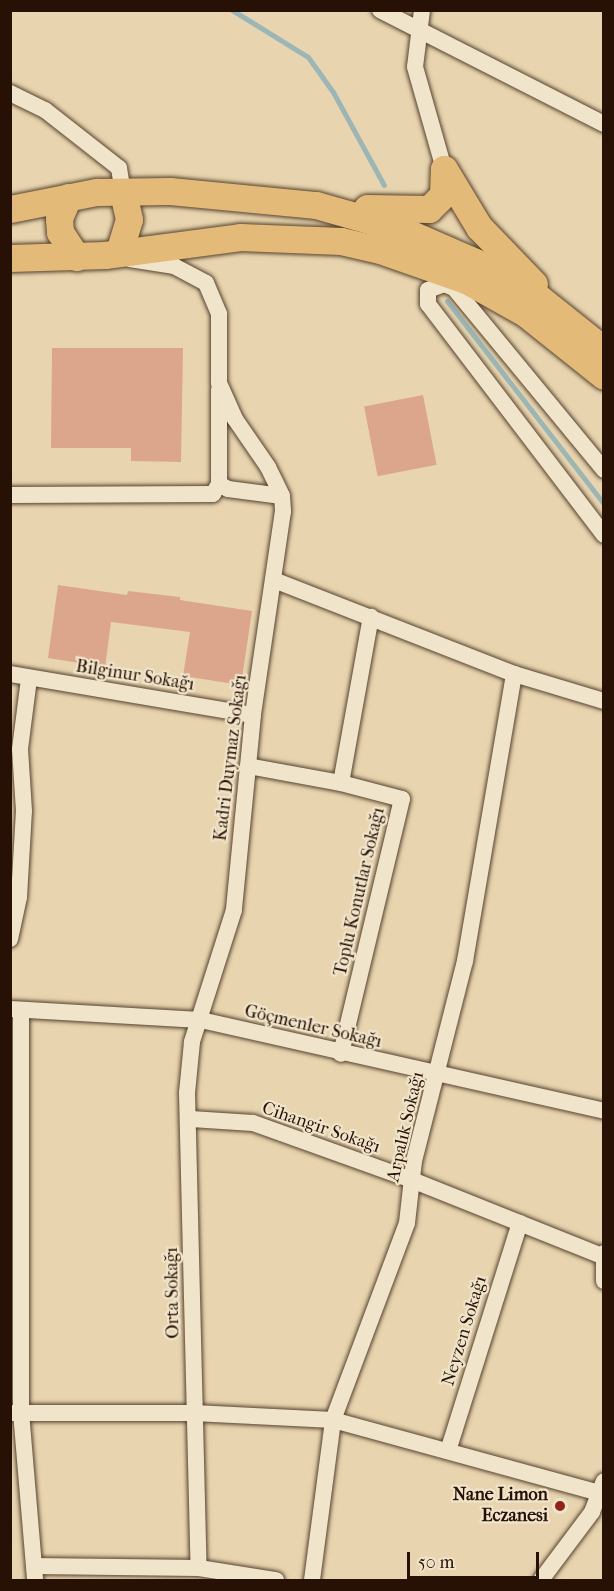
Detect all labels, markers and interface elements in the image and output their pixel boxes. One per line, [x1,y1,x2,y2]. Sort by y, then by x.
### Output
street label: Bilginur Sokağı [74,656,196,696]
street label: Kadri Duymaz Sokağı [210,674,252,842]
street label: Toplu Konutlar Sokağı [330,806,390,978]
street label: Göçmenler Sokağı [242,1001,384,1053]
street label: Arpalık Sokağı [383,1070,429,1184]
street label: Cihangir Sokağı [259,1098,383,1158]
street label: Orta Sokağı [161,1247,185,1339]
street label: Neyzen Sokağı [438,1274,492,1388]
place label: Nane Limon Eczanesi [453,1485,548,1528]
marker: Nane Limon Eczanesi [553,1499,567,1513]
scale bar [410,1540,542,1578]
text: 50 m [418,1552,454,1573]

